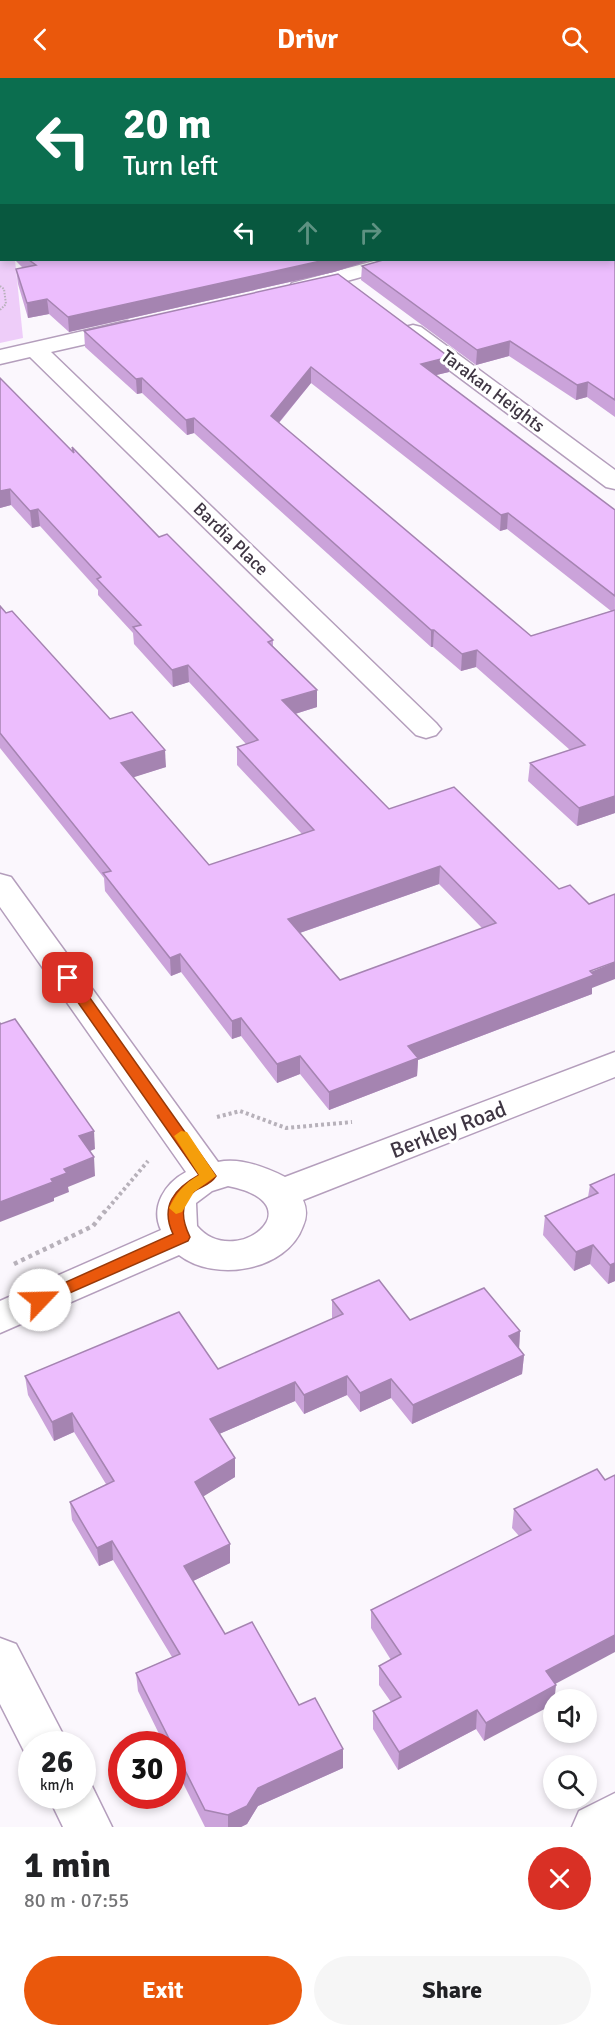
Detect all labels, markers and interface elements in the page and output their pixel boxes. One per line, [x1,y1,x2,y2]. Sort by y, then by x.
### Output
icon: back [24,23,57,56]
text: Drivr [277,23,338,56]
icon: search [558,23,591,56]
text: 20 m [123,99,212,150]
icon: left [24,102,102,180]
text: Turn left [123,150,218,183]
icon: left [228,216,261,249]
icon: ahead [291,216,324,249]
icon: right [354,216,387,249]
street label: Tarakan Heights [437,345,549,437]
street label: Bardia Place [189,498,273,580]
pin [42,952,93,1003]
icon: arrive [51,961,84,994]
street label: Berkley Road [386,1095,510,1164]
position arrow [8,1268,72,1332]
map controls [543,1689,597,1809]
button: sound [543,1689,597,1743]
speed limit sign: 30 [108,1731,186,1809]
text: 26 [41,1744,73,1781]
button: search [543,1755,597,1809]
text: km/h [40,1776,74,1794]
text: 1 min [24,1843,111,1888]
button: close [528,1847,591,1910]
text: 80 m · 07:55 [24,1888,129,1913]
button: Exit [24,1956,302,2025]
button: Share [314,1956,591,2025]

